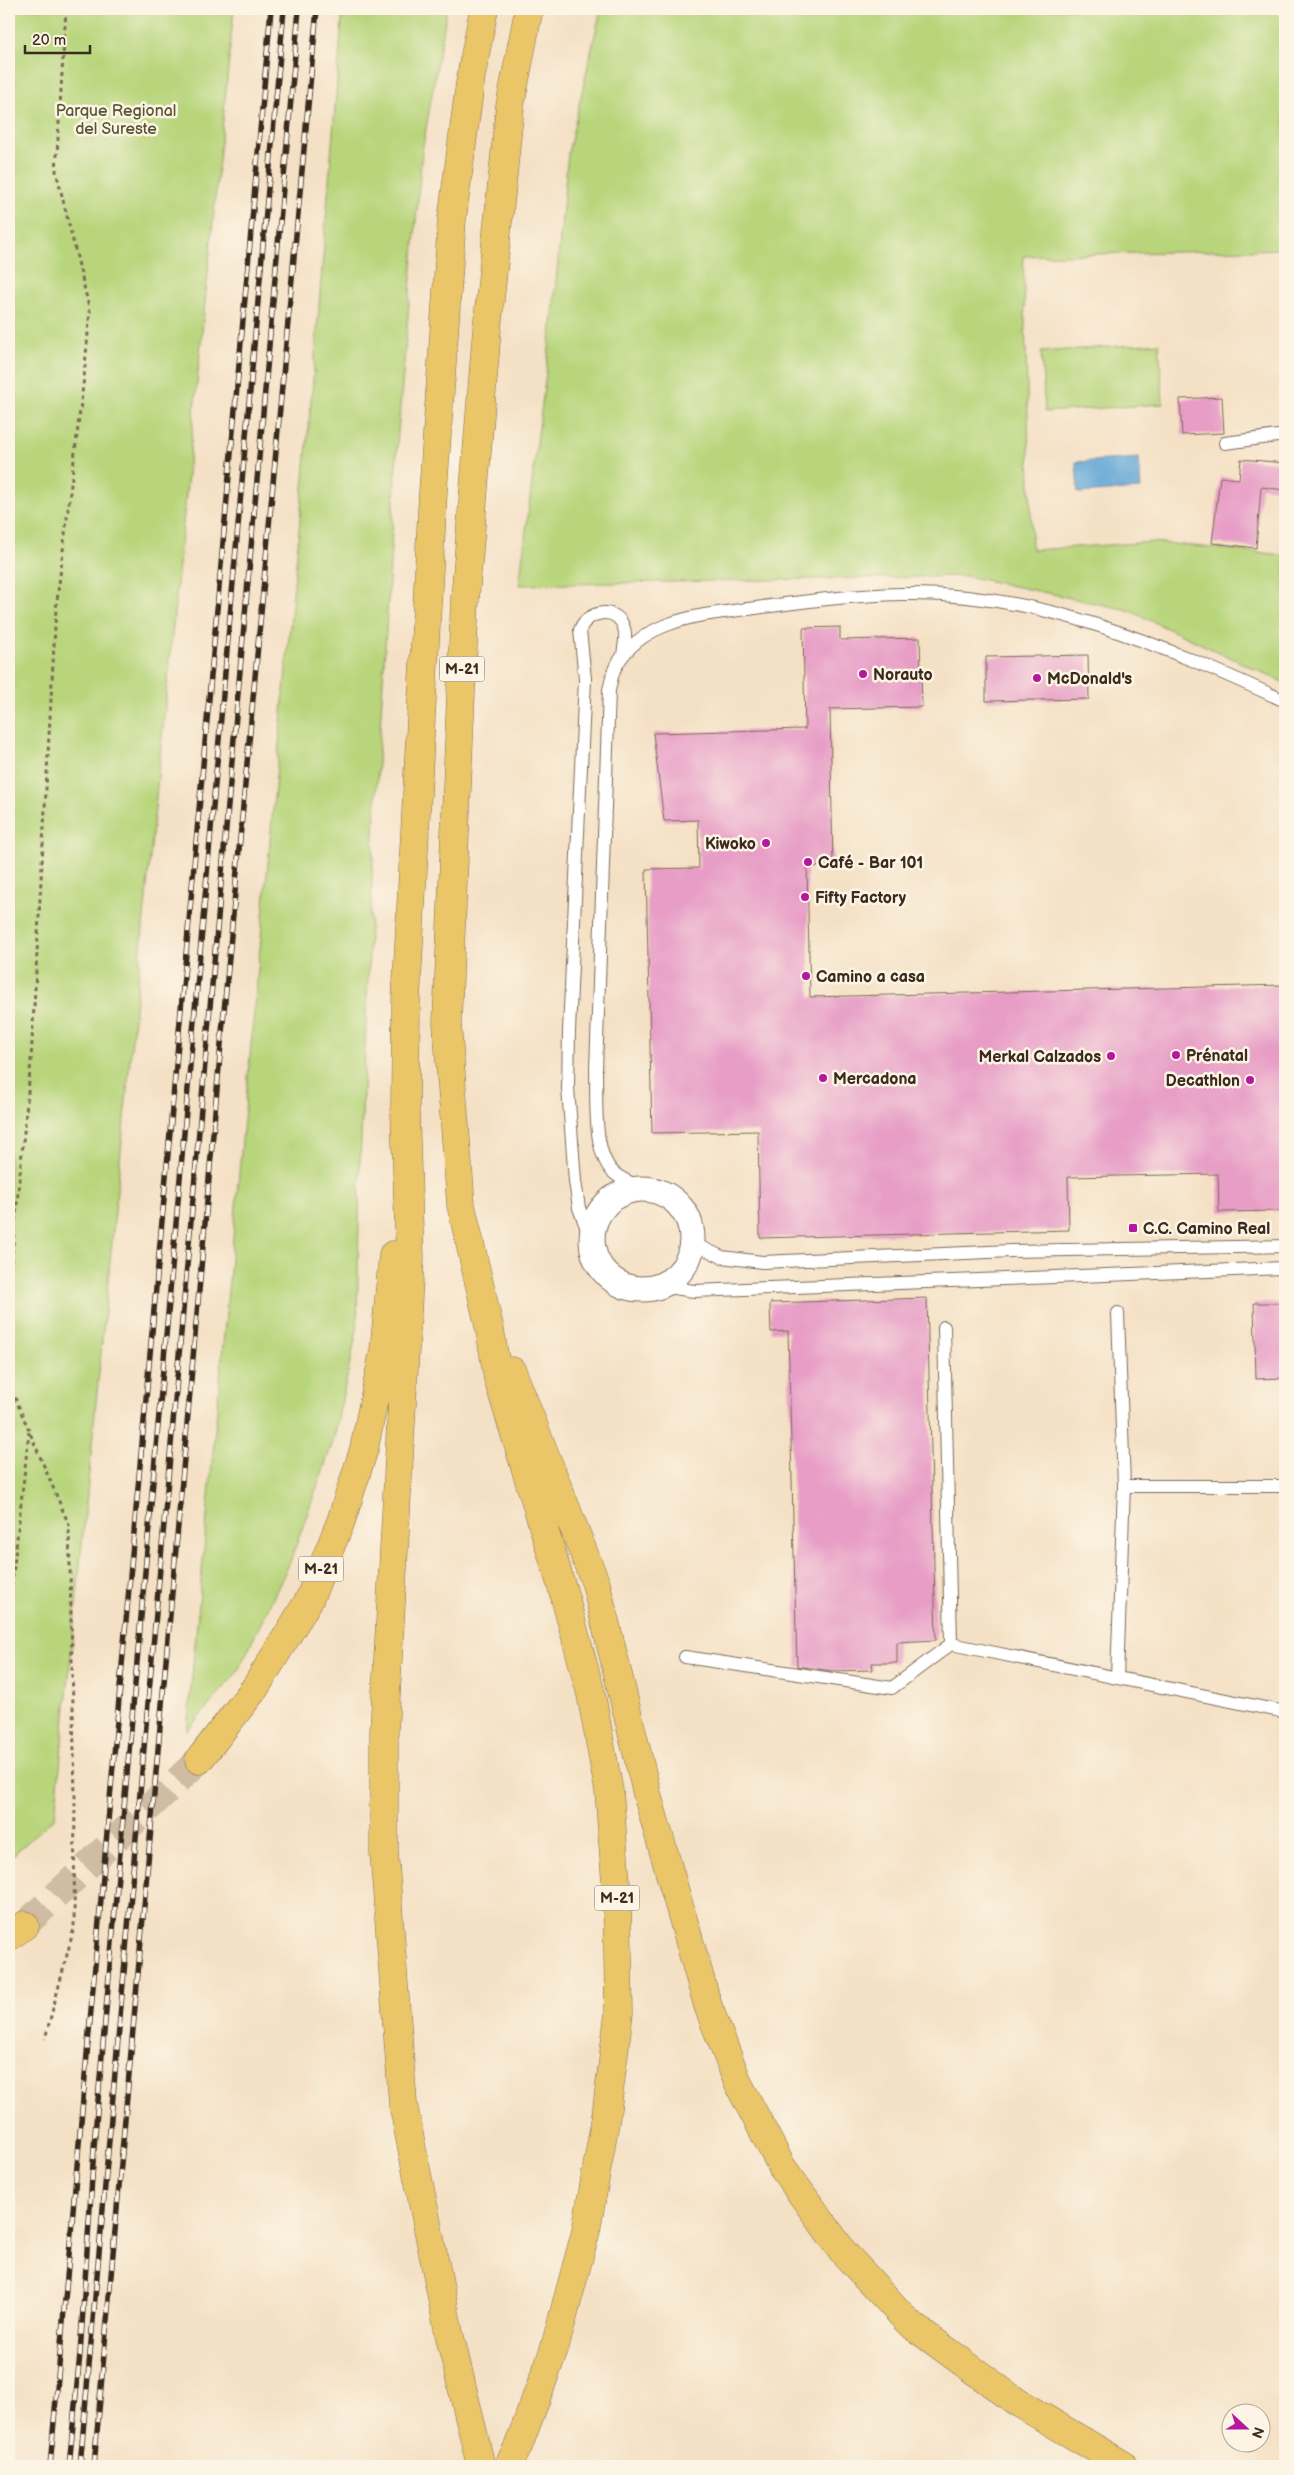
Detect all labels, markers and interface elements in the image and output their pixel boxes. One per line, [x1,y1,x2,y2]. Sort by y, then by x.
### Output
scale bar [25,22,90,54]
text: 20 m [32,31,66,50]
park label: Parque Regional del Sureste [56,102,176,139]
road number: M-21 [440,656,484,682]
place label: Norauto [873,666,933,685]
marker: Norauto [857,668,869,680]
place label: McDonald's [1047,670,1132,689]
marker: McDonald's [1031,672,1043,684]
place label: Kiwoko [705,835,756,854]
marker: Kiwoko [760,837,772,849]
place label: Café - Bar 101 [818,854,923,873]
marker: Café - Bar 101 [802,856,814,868]
place label: Fifty Factory [815,889,907,908]
marker: Fifty Factory [799,891,811,903]
place label: Camino a casa [816,968,925,987]
marker: Camino a casa [800,970,812,982]
place label: Prénatal [1186,1047,1248,1066]
place label: Merkal Calzados [978,1048,1101,1067]
marker: Prénatal [1170,1049,1182,1061]
marker: Merkal Calzados [1105,1050,1117,1062]
place label: Mercadona [833,1070,917,1089]
marker: Mercadona [817,1072,829,1084]
place label: Decathlon [1166,1072,1240,1091]
marker: Decathlon [1244,1074,1256,1086]
place label: C.C. Camino Real [1143,1220,1270,1239]
marker: C.C. Camino Real [1127,1222,1139,1234]
road number: M-21 [298,1556,344,1582]
road number: M-21 [594,1886,640,1910]
north arrow [1222,2402,1272,2452]
text: N [1248,2425,1267,2440]

